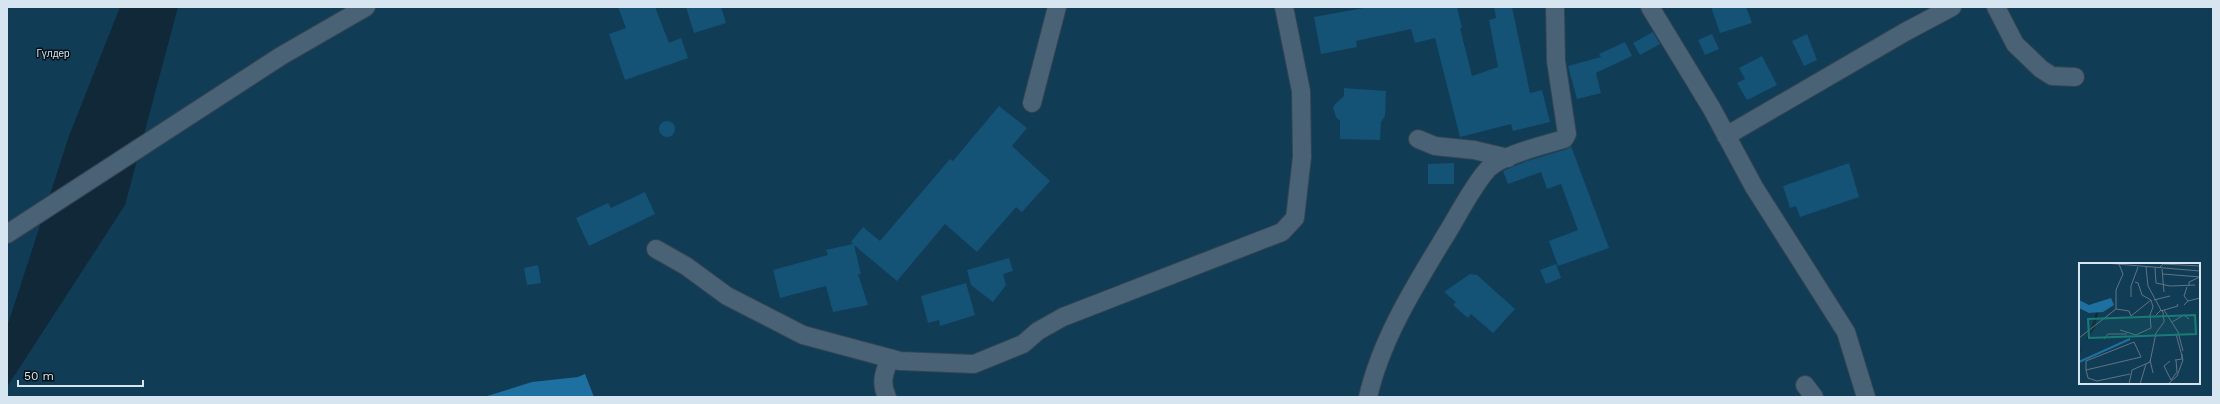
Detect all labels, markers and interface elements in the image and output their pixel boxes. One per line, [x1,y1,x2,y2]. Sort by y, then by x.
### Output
park label: Гүлдер [36,48,70,59]
inset map [2079,263,2200,384]
scale bar [18,362,143,388]
text: 50 m [24,369,54,383]

